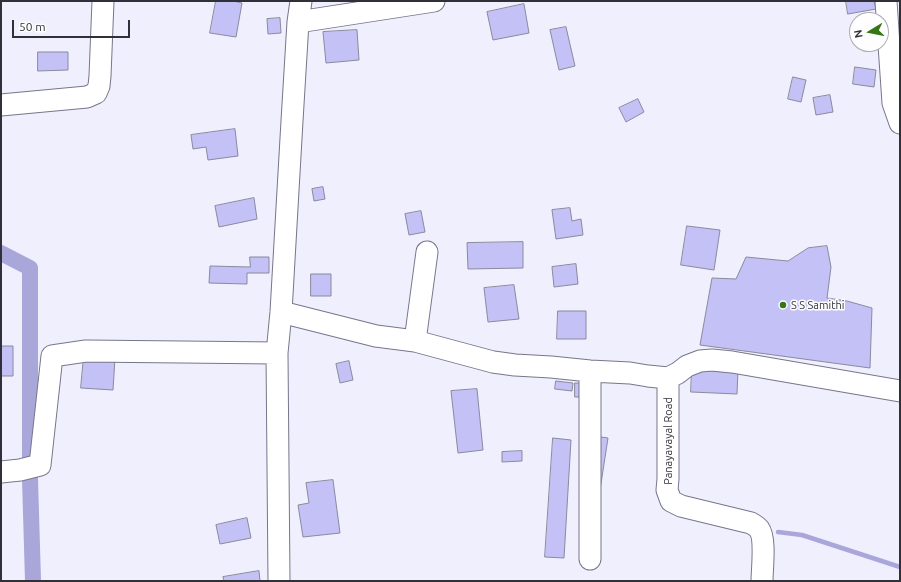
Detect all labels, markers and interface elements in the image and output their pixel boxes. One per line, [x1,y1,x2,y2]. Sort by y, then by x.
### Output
scale bar [14,12,132,38]
north arrow [849,12,889,52]
text: 50 m [19,20,46,33]
text: N [852,29,865,39]
place label: S S Samithi [791,298,844,312]
marker: S S Samithi [778,300,788,310]
street label: Panayavayal Road [661,397,675,485]

